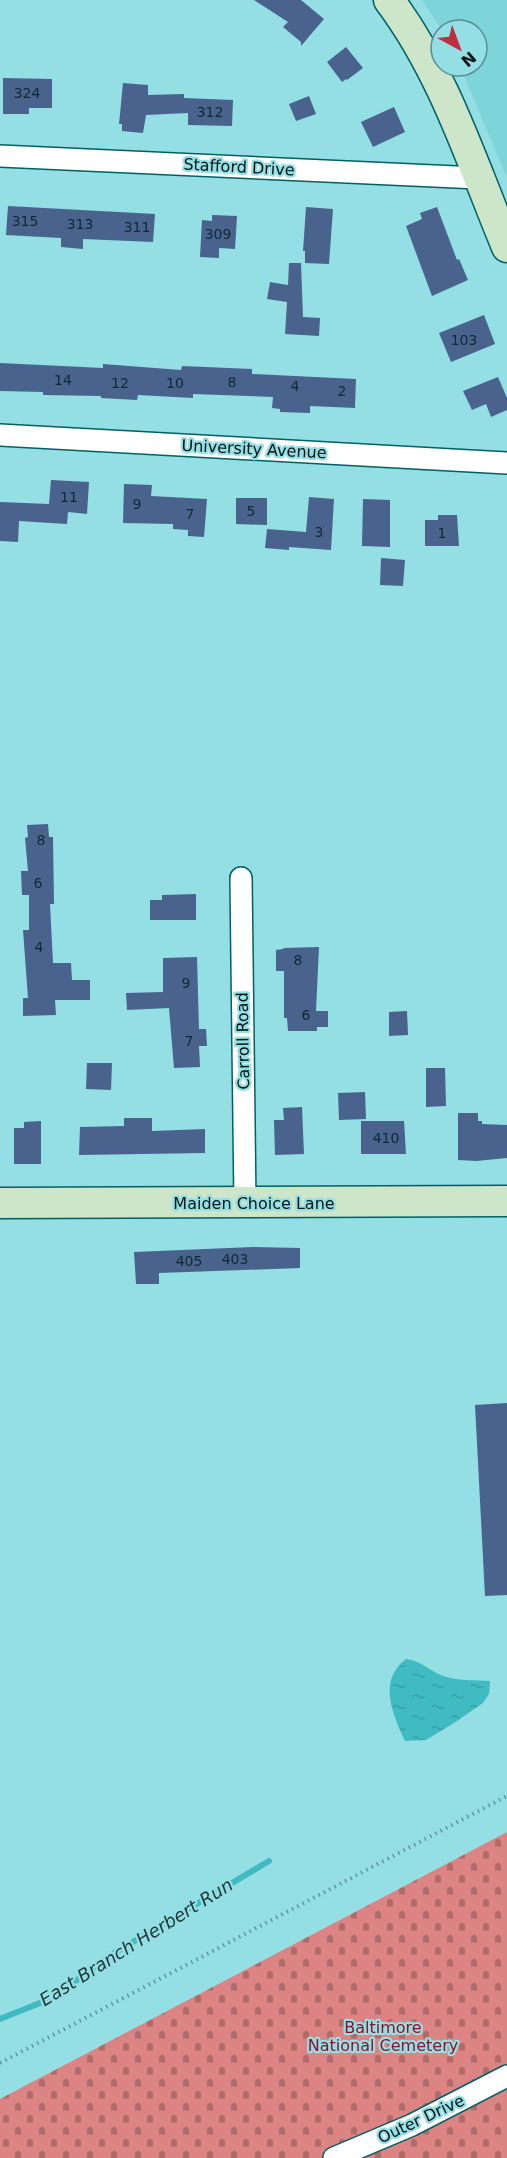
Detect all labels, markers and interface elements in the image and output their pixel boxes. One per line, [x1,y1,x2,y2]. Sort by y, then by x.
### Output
north arrow [429,18,489,78]
text: N [457,47,480,71]
house number: 324 [14,85,40,101]
house number: 312 [197,104,223,120]
street label: Stafford Drive [183,155,295,179]
house number: 315 [12,213,38,229]
house number: 313 [67,216,93,232]
house number: 311 [124,219,150,235]
house number: 309 [205,226,231,242]
house number: 103 [451,332,477,348]
house number: 14 [54,372,72,388]
house number: 8 [228,374,236,390]
house number: 12 [111,375,129,391]
house number: 10 [166,375,184,391]
house number: 4 [291,378,300,394]
house number: 2 [338,383,346,399]
street label: University Avenue [181,436,327,462]
house number: 11 [60,489,78,505]
house number: 9 [133,496,141,512]
house number: 5 [247,503,255,519]
house number: 7 [186,506,194,522]
house number: 3 [315,524,323,540]
house number: 1 [438,525,446,541]
house number: 8 [37,832,45,848]
house number: 6 [34,875,43,891]
house number: 4 [35,939,44,955]
house number: 8 [294,952,302,968]
house number: 9 [182,975,190,991]
street label: Carroll Road [233,992,253,1090]
house number: 6 [302,1007,311,1023]
house number: 7 [185,1033,193,1049]
house number: 410 [373,1130,399,1146]
street label: Maiden Choice Lane [173,1194,335,1213]
house number: 403 [222,1251,248,1267]
house number: 405 [176,1253,202,1269]
water label: East Branch Herbert Run [36,1874,236,2010]
park label: Baltimore National Cemetery [308,2018,458,2055]
street label: Outer Drive [375,2091,467,2147]

